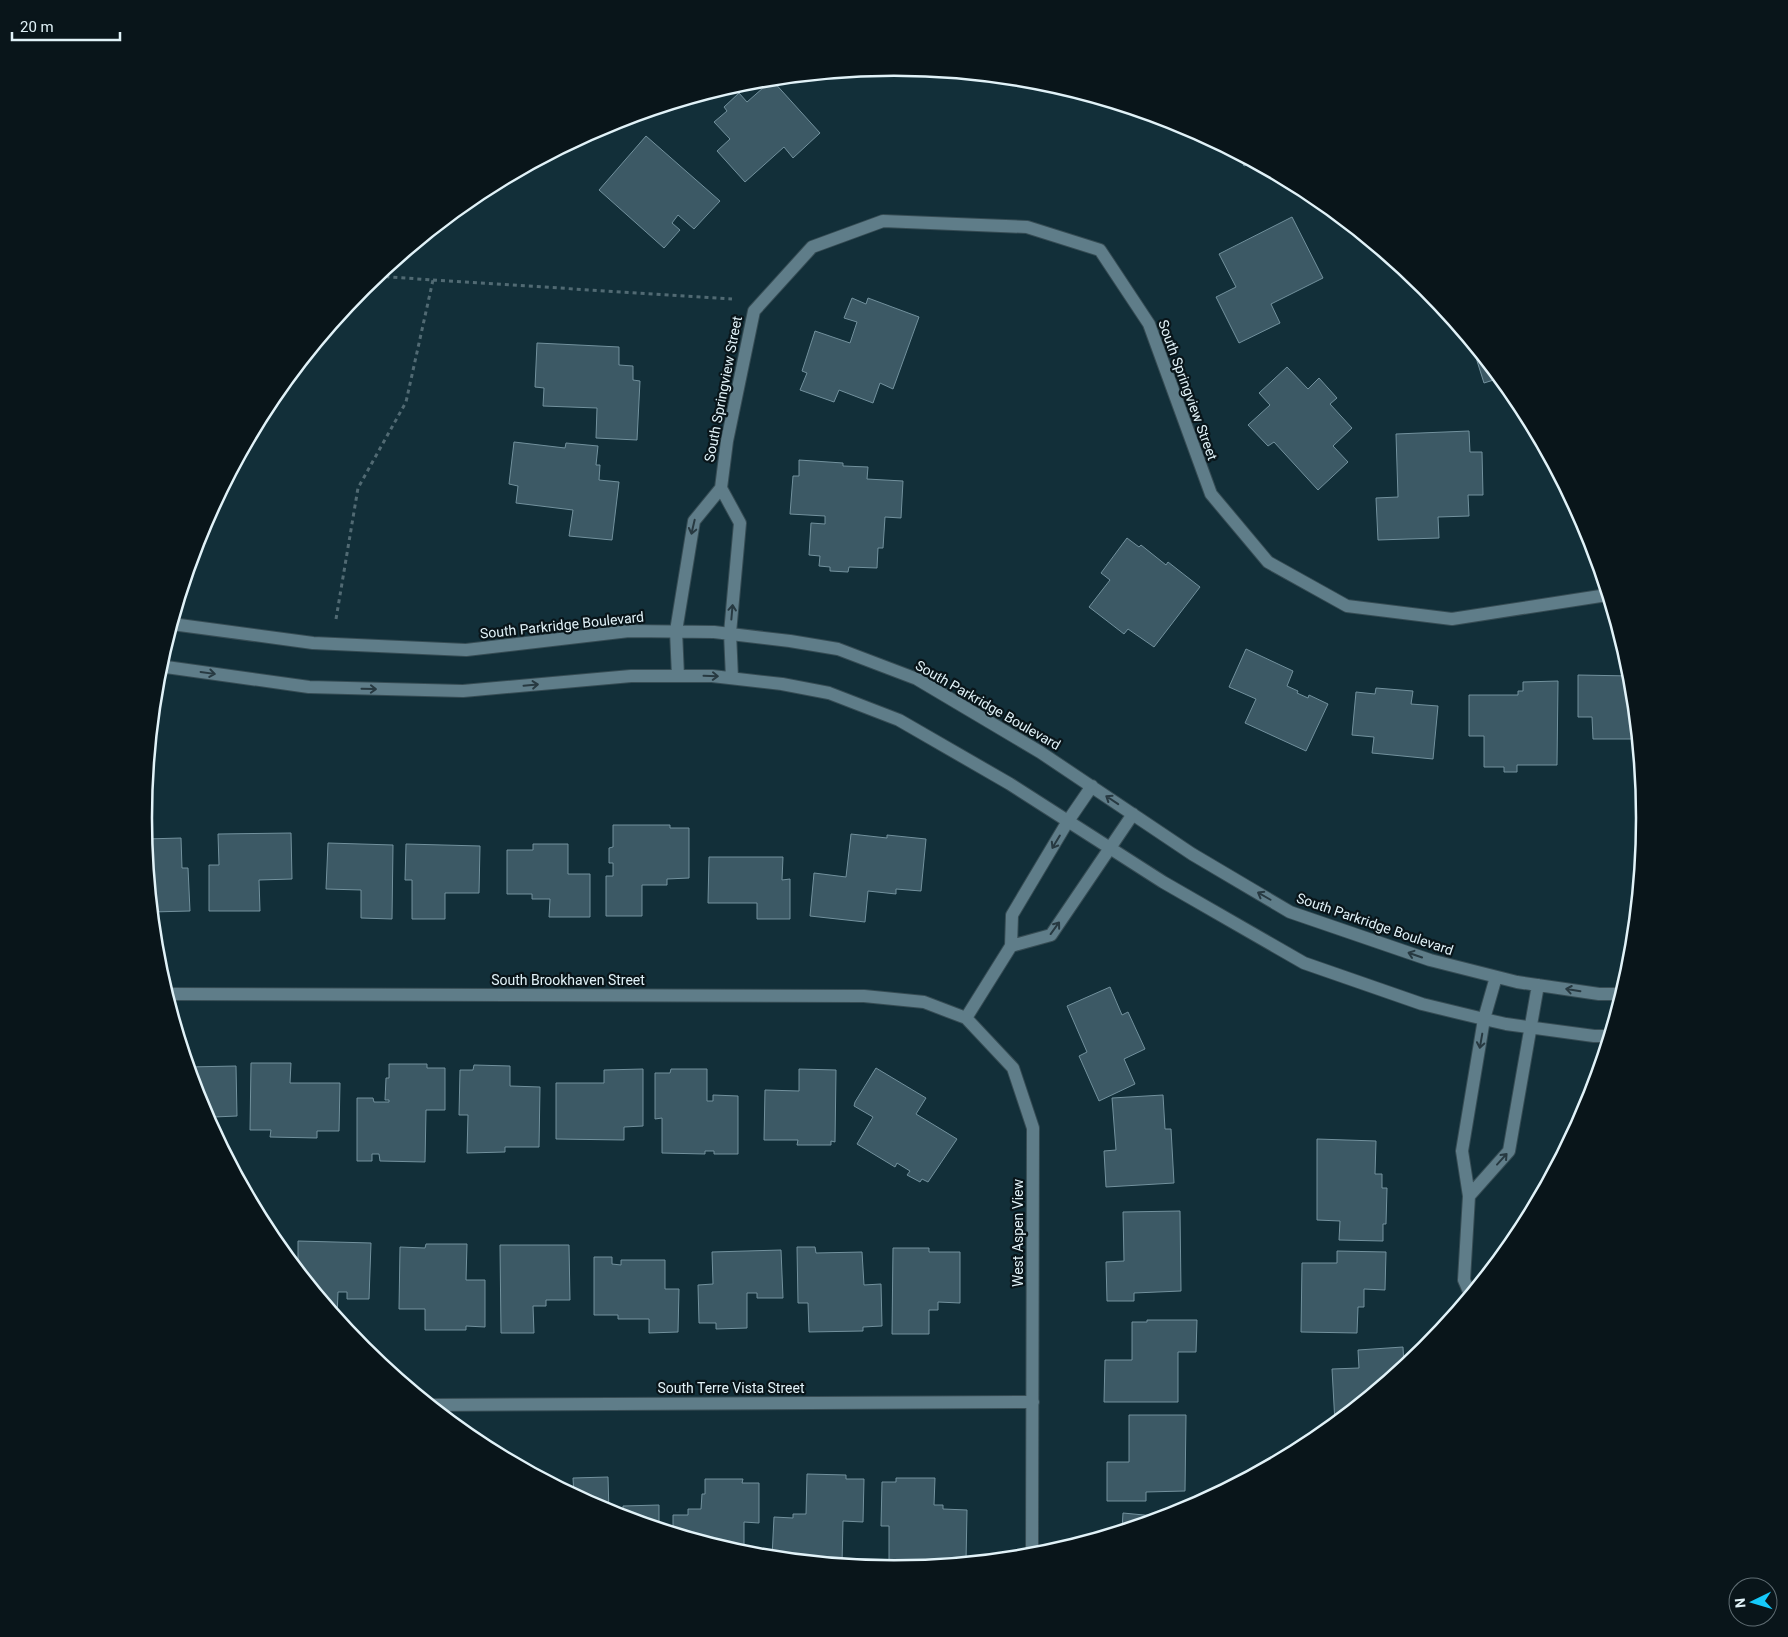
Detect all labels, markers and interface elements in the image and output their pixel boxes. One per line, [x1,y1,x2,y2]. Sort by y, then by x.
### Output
scale bar [12,10,120,42]
text: 20 m [20,18,54,36]
street label: South Springview Street [701,314,745,463]
street label: South Springview Street [1155,318,1221,463]
one-way arrow [688,519,697,535]
one-way arrow [727,604,737,620]
street label: South Parkridge Boulevard [479,608,645,642]
street label: South Parkridge Boulevard [913,657,1063,753]
one-way arrow [199,668,215,678]
one-way arrow [702,672,718,681]
one-way arrow [523,680,539,690]
one-way arrow [360,684,377,694]
one-way arrow [1105,795,1119,805]
one-way arrow [1050,835,1060,849]
street label: South Parkridge Boulevard [1295,890,1455,958]
one-way arrow [1257,891,1272,901]
one-way arrow [1050,921,1060,935]
one-way arrow [1408,950,1423,959]
street label: South Brookhaven Street [491,972,645,988]
one-way arrow [1566,985,1582,995]
one-way arrow [1475,1033,1485,1049]
one-way arrow [1496,1153,1508,1166]
street label: West Aspen View [1010,1179,1026,1287]
street label: South Terre Vista Street [657,1380,805,1396]
north arrow [1728,1577,1778,1627]
text: N [1732,1598,1748,1609]

